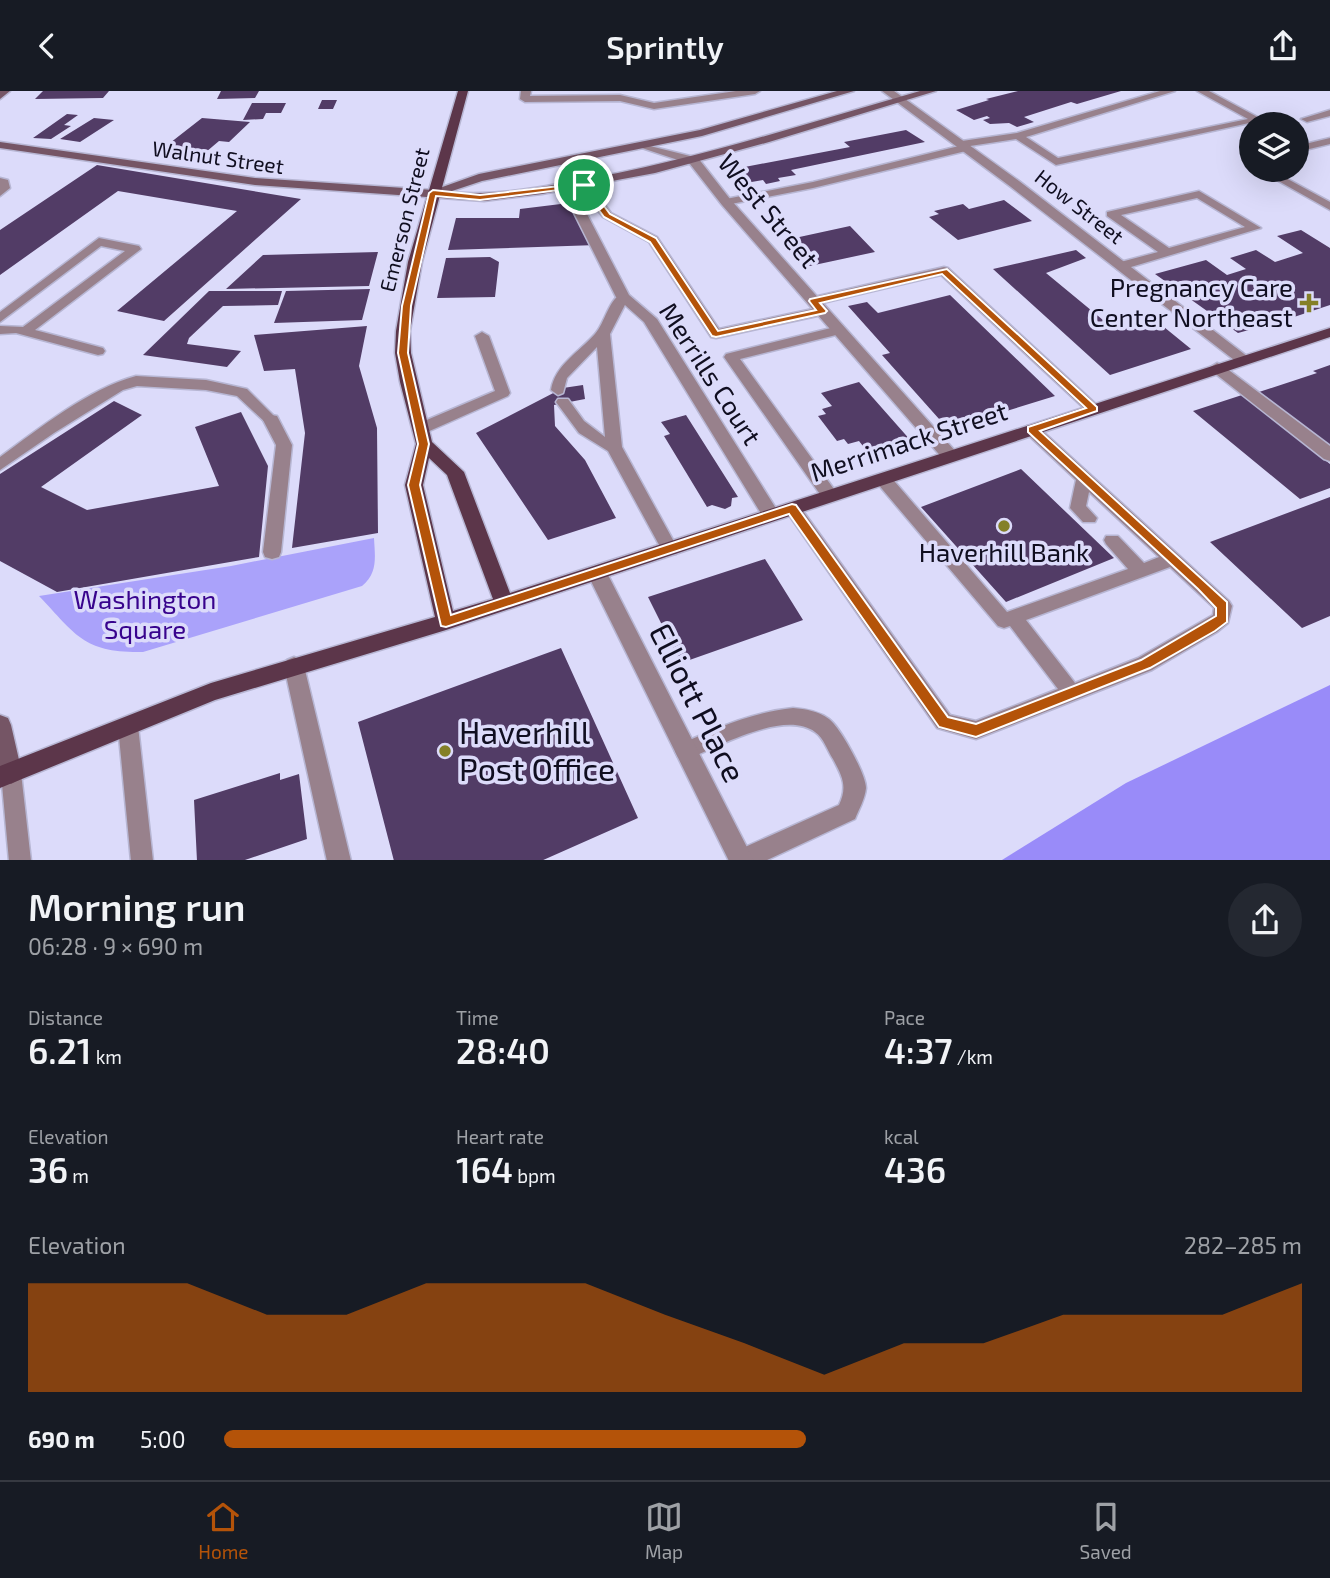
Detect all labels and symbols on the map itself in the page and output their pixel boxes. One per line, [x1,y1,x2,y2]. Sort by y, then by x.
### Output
street label: Walnut Street [151,135,286,178]
street label: Emerson Street [374,145,434,294]
street label: West Street [713,147,826,273]
pin [554,155,614,215]
street label: How Street [1031,163,1129,248]
place label: Pregnancy Care Center Northeast [1090,271,1293,332]
marker: Pregnancy Care Center Northeast [1299,293,1319,313]
street label: Merrills Court [654,296,769,450]
street label: Merrimack Street [806,394,1011,487]
marker: Haverhill Bank [996,518,1012,534]
place label: Haverhill Bank [919,536,1089,567]
park label: Washington Square [74,583,216,644]
street label: Elliott Place [643,616,755,788]
place label: Haverhill Post Office [459,712,615,787]
marker: Haverhill Post Office [437,743,453,759]

